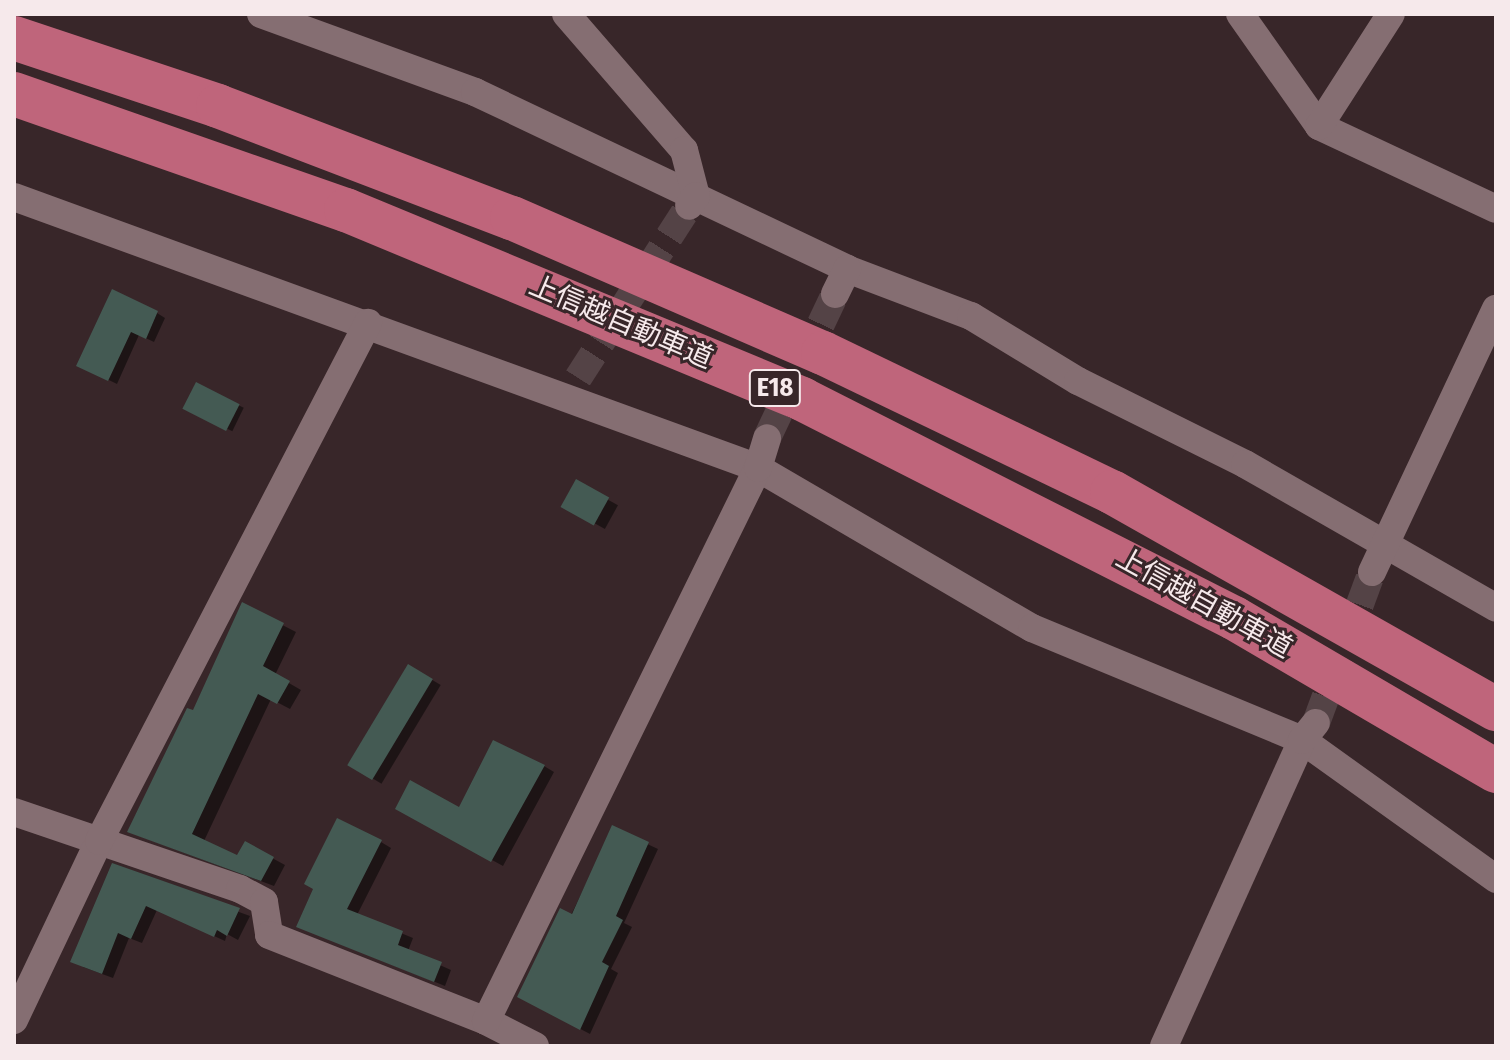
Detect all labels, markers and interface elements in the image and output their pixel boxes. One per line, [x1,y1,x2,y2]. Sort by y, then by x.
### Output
street label: 上信越自動車道 [524,268,718,376]
road number: E18 [747,366,803,410]
street label: 上信越自動車道 [1110,541,1298,665]

